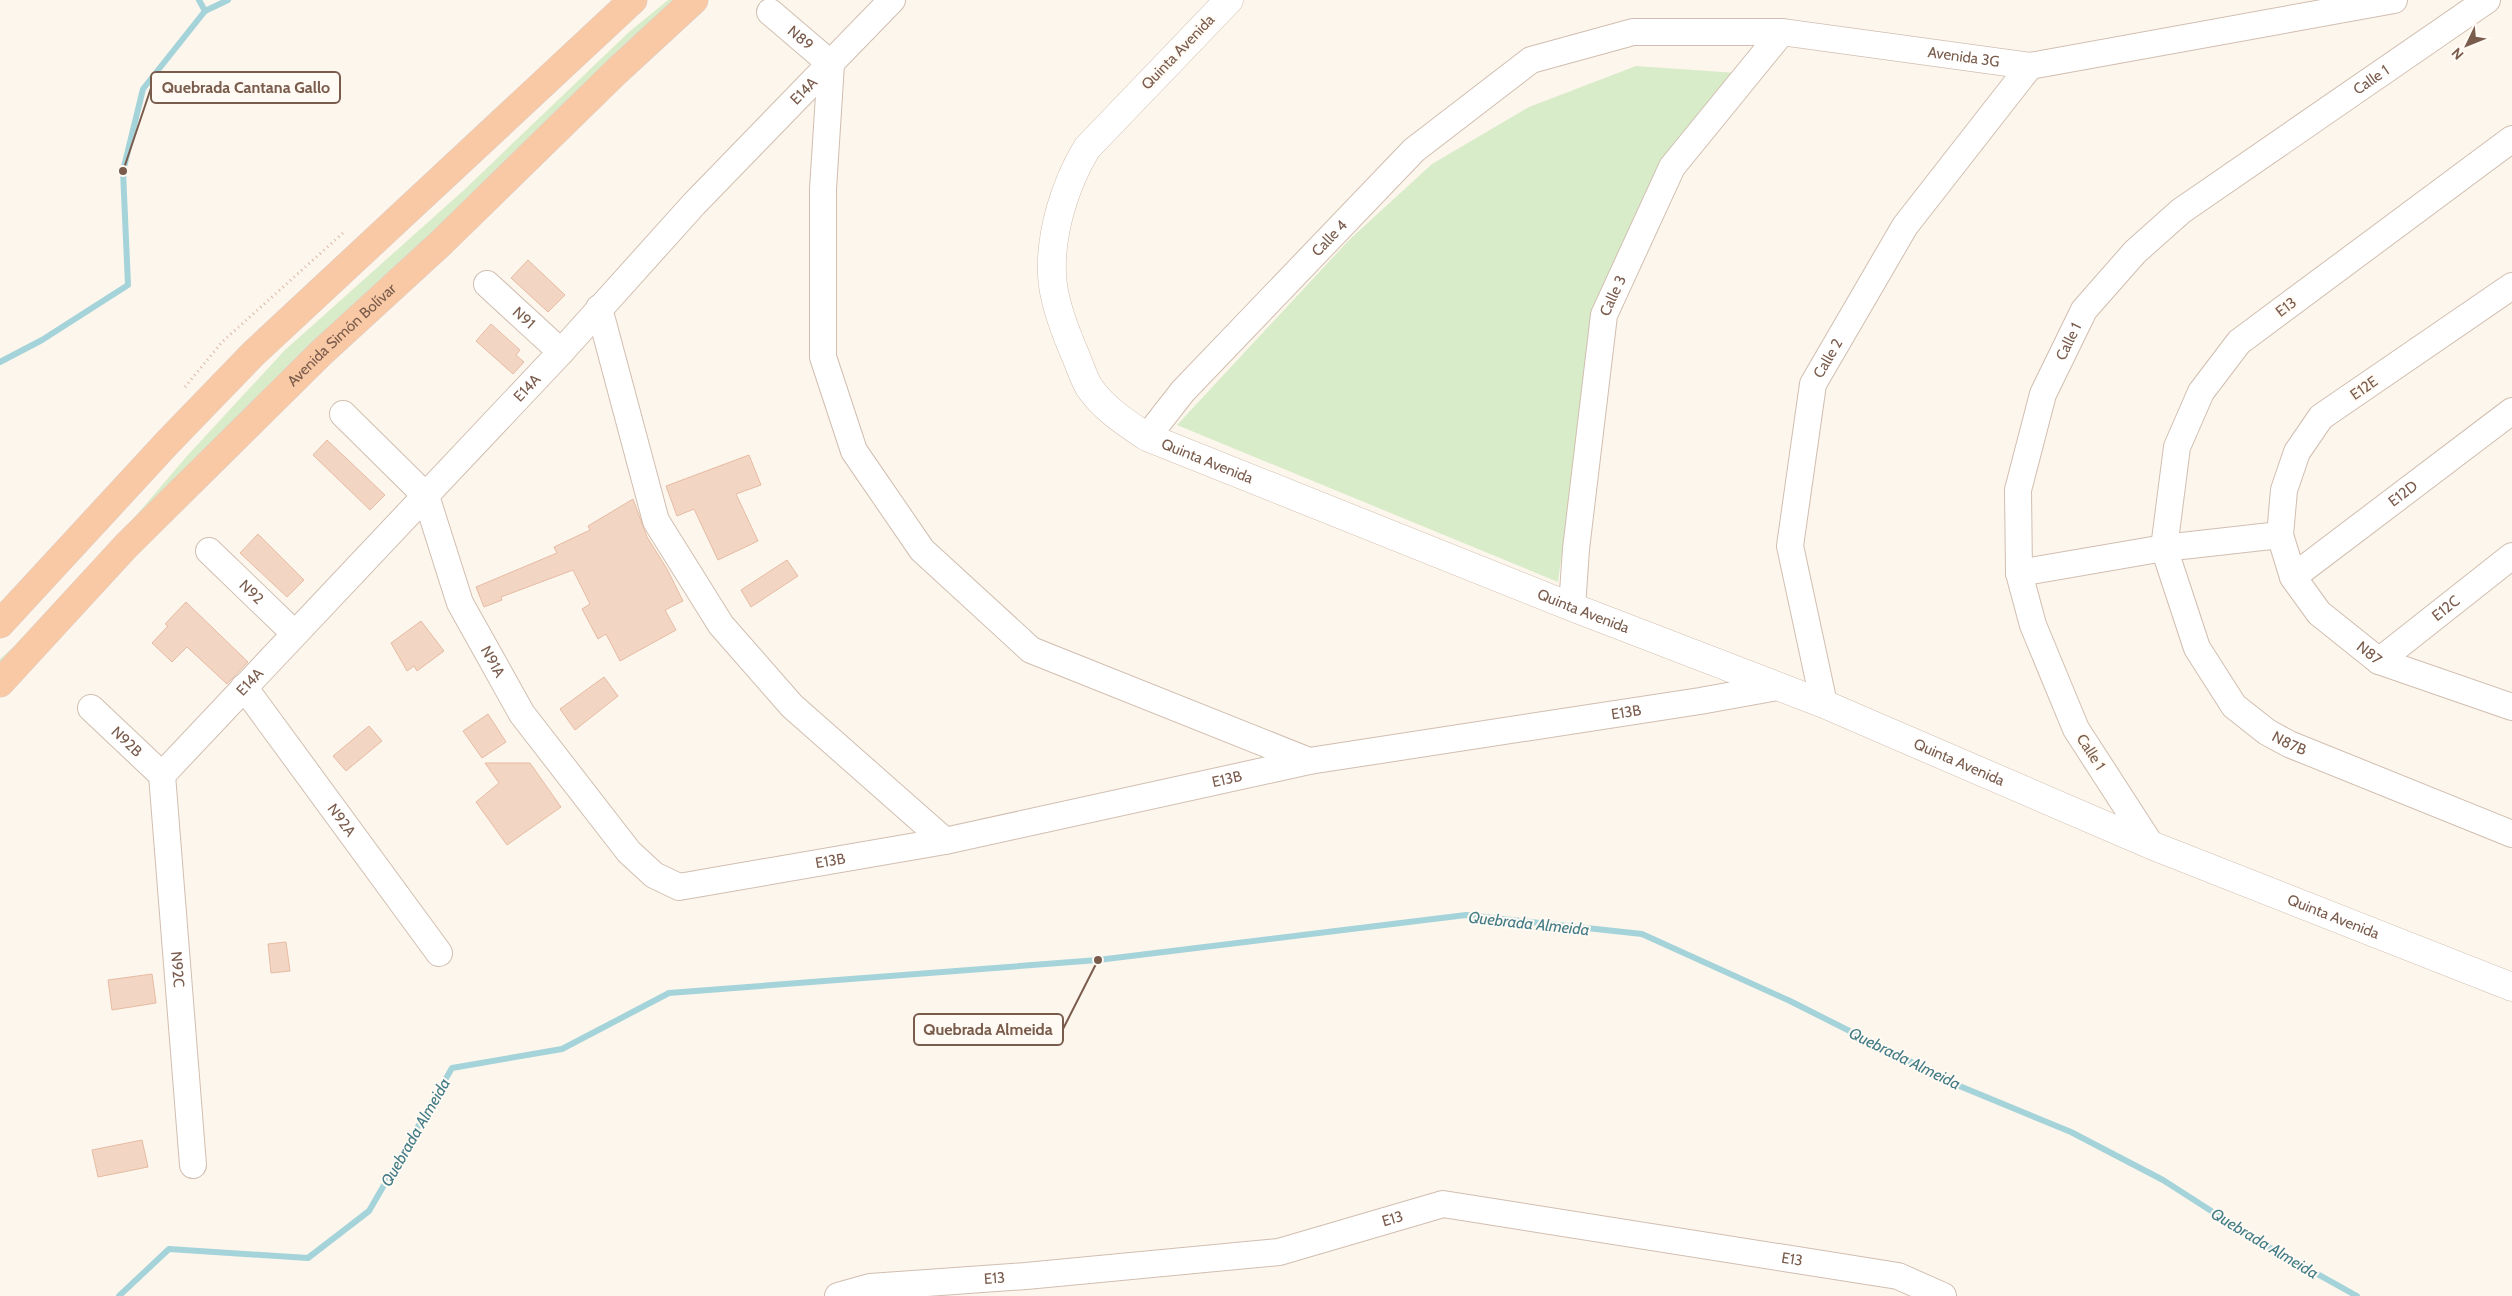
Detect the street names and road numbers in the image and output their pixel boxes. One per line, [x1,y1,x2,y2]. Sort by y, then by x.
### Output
street label: Quinta Avenida [1138,10,1219,93]
street label: N89 [784,22,817,54]
street label: Avenida 3G [1927,43,2001,71]
street label: Calle 1 [2350,61,2392,98]
street label: E14A [786,73,822,108]
street label: Calle 4 [1308,216,1351,260]
street label: Calle 3 [1596,273,1630,319]
street label: Avenida Simón Bolívar [284,280,400,390]
street label: E13 [2272,293,2300,321]
street label: N91 [509,303,539,333]
street label: Calle 1 [2052,320,2085,363]
street label: Calle 2 [1810,335,1846,381]
street label: E14A [510,370,545,405]
street label: E12E [2347,372,2381,404]
street label: Quinta Avenida [1159,435,1256,488]
street label: E12D [2385,477,2421,510]
street label: N92 [236,576,268,608]
street label: Quinta Avenida [1535,585,1633,637]
street label: E12C [2428,592,2463,625]
street label: N87 [2353,638,2386,669]
street label: N91A [477,643,509,681]
street label: E14A [233,664,268,699]
street label: E13B [1610,701,1643,724]
street label: N92B [107,723,146,761]
street label: N87B [2269,727,2309,759]
street label: Calle 1 [2073,731,2109,773]
street label: Quinta Avenida [1911,735,2008,790]
street label: E13B [1210,767,1244,791]
street label: N92A [324,800,360,841]
street label: E13B [814,849,847,872]
street label: Quinta Avenida [2285,891,2383,943]
street label: N92C [167,951,188,988]
street label: E13 [1380,1207,1405,1230]
street label: E13 [1780,1249,1804,1270]
street label: E13 [983,1268,1006,1288]

